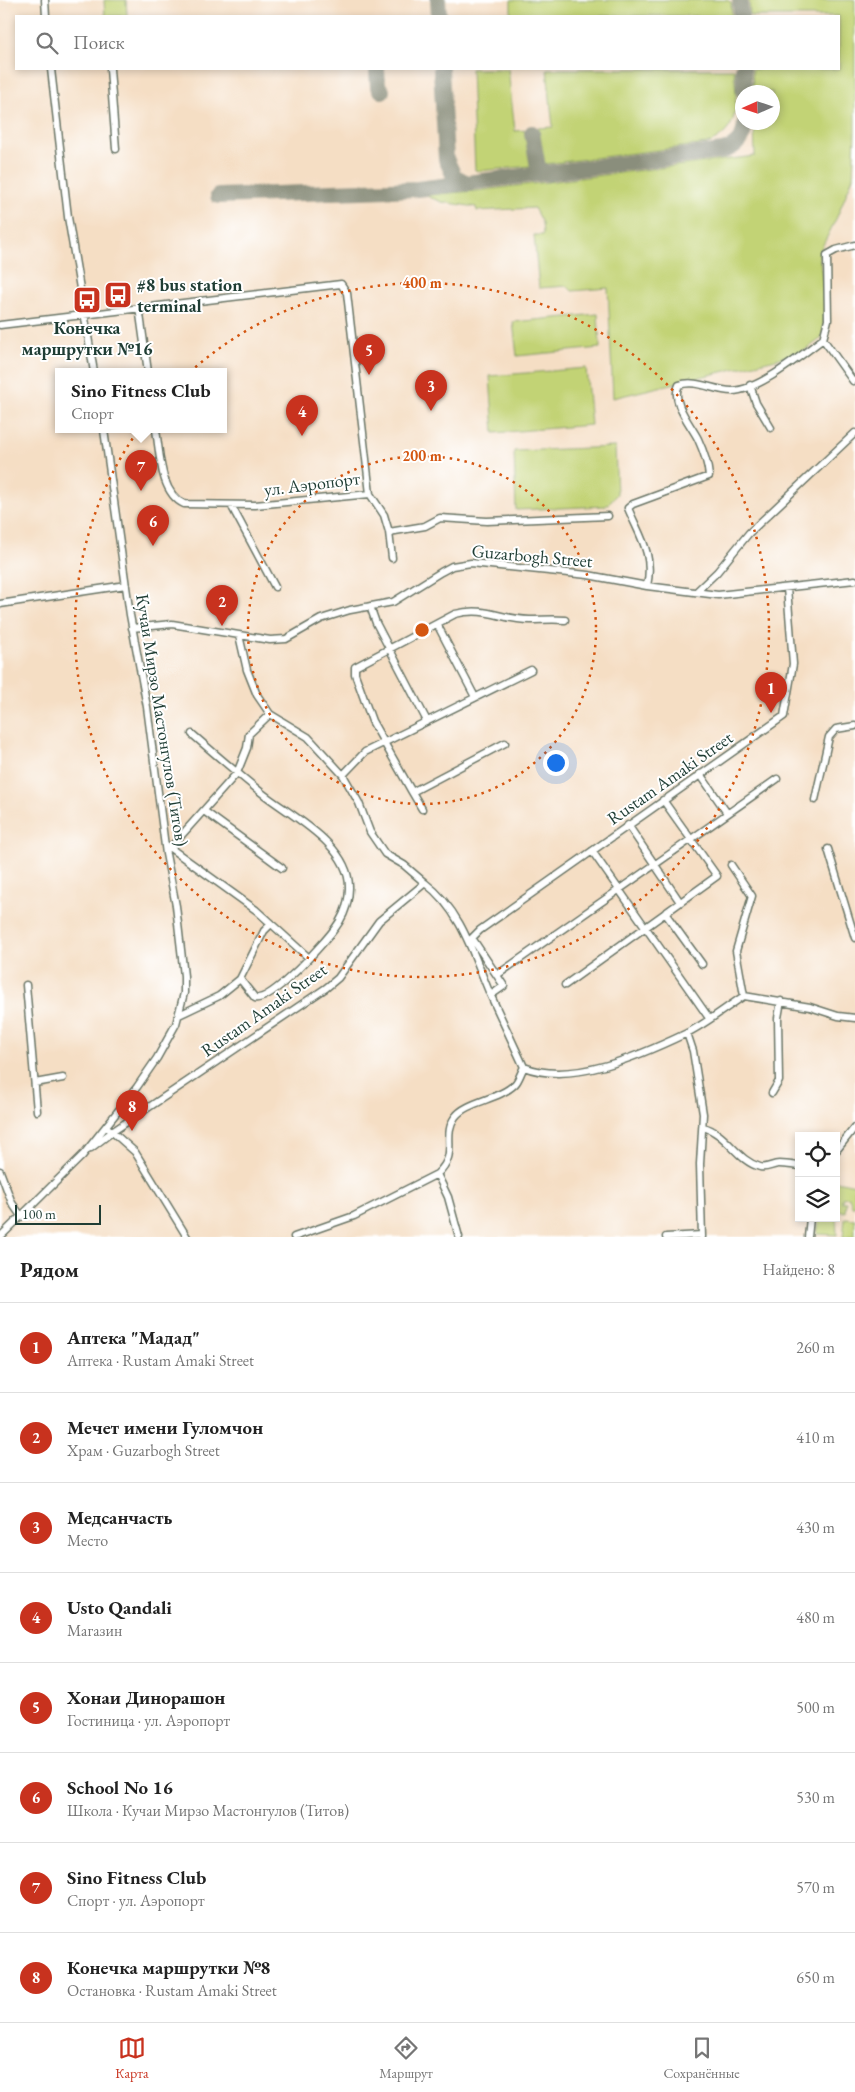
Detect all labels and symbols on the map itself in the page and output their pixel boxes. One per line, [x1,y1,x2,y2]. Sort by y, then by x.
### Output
north arrow [735,85,780,130]
place label: #8 bus station terminal [137,273,242,317]
text: 400 m [402,273,442,292]
bus stop icon: #8 bus station terminal [103,280,133,310]
bus stop icon: Конечка маршрутки №16 [72,285,102,315]
place label: Конечка маршрутки №16 [22,316,153,360]
pin: 5 [353,334,385,375]
pin: 3 [415,370,447,411]
pin: 4 [286,395,318,436]
text: 200 m [402,446,442,465]
pin: 7 [125,450,157,491]
street label: ул. Аэропорт [263,466,362,501]
pin: 6 [137,505,169,546]
street label: Guzarbogh Street [471,539,594,572]
pin: 2 [206,585,238,626]
street label: Кучаи Мирзо Мастонгулов (Титов) [131,592,194,848]
centre of rings [413,621,431,639]
pin: 1 [755,672,787,713]
street label: Rustam Amaki Street [602,725,737,830]
your location [543,750,569,776]
street label: Rustam Amaki Street [196,957,331,1062]
pin: 8 [116,1090,148,1131]
scale bar [15,1202,101,1225]

